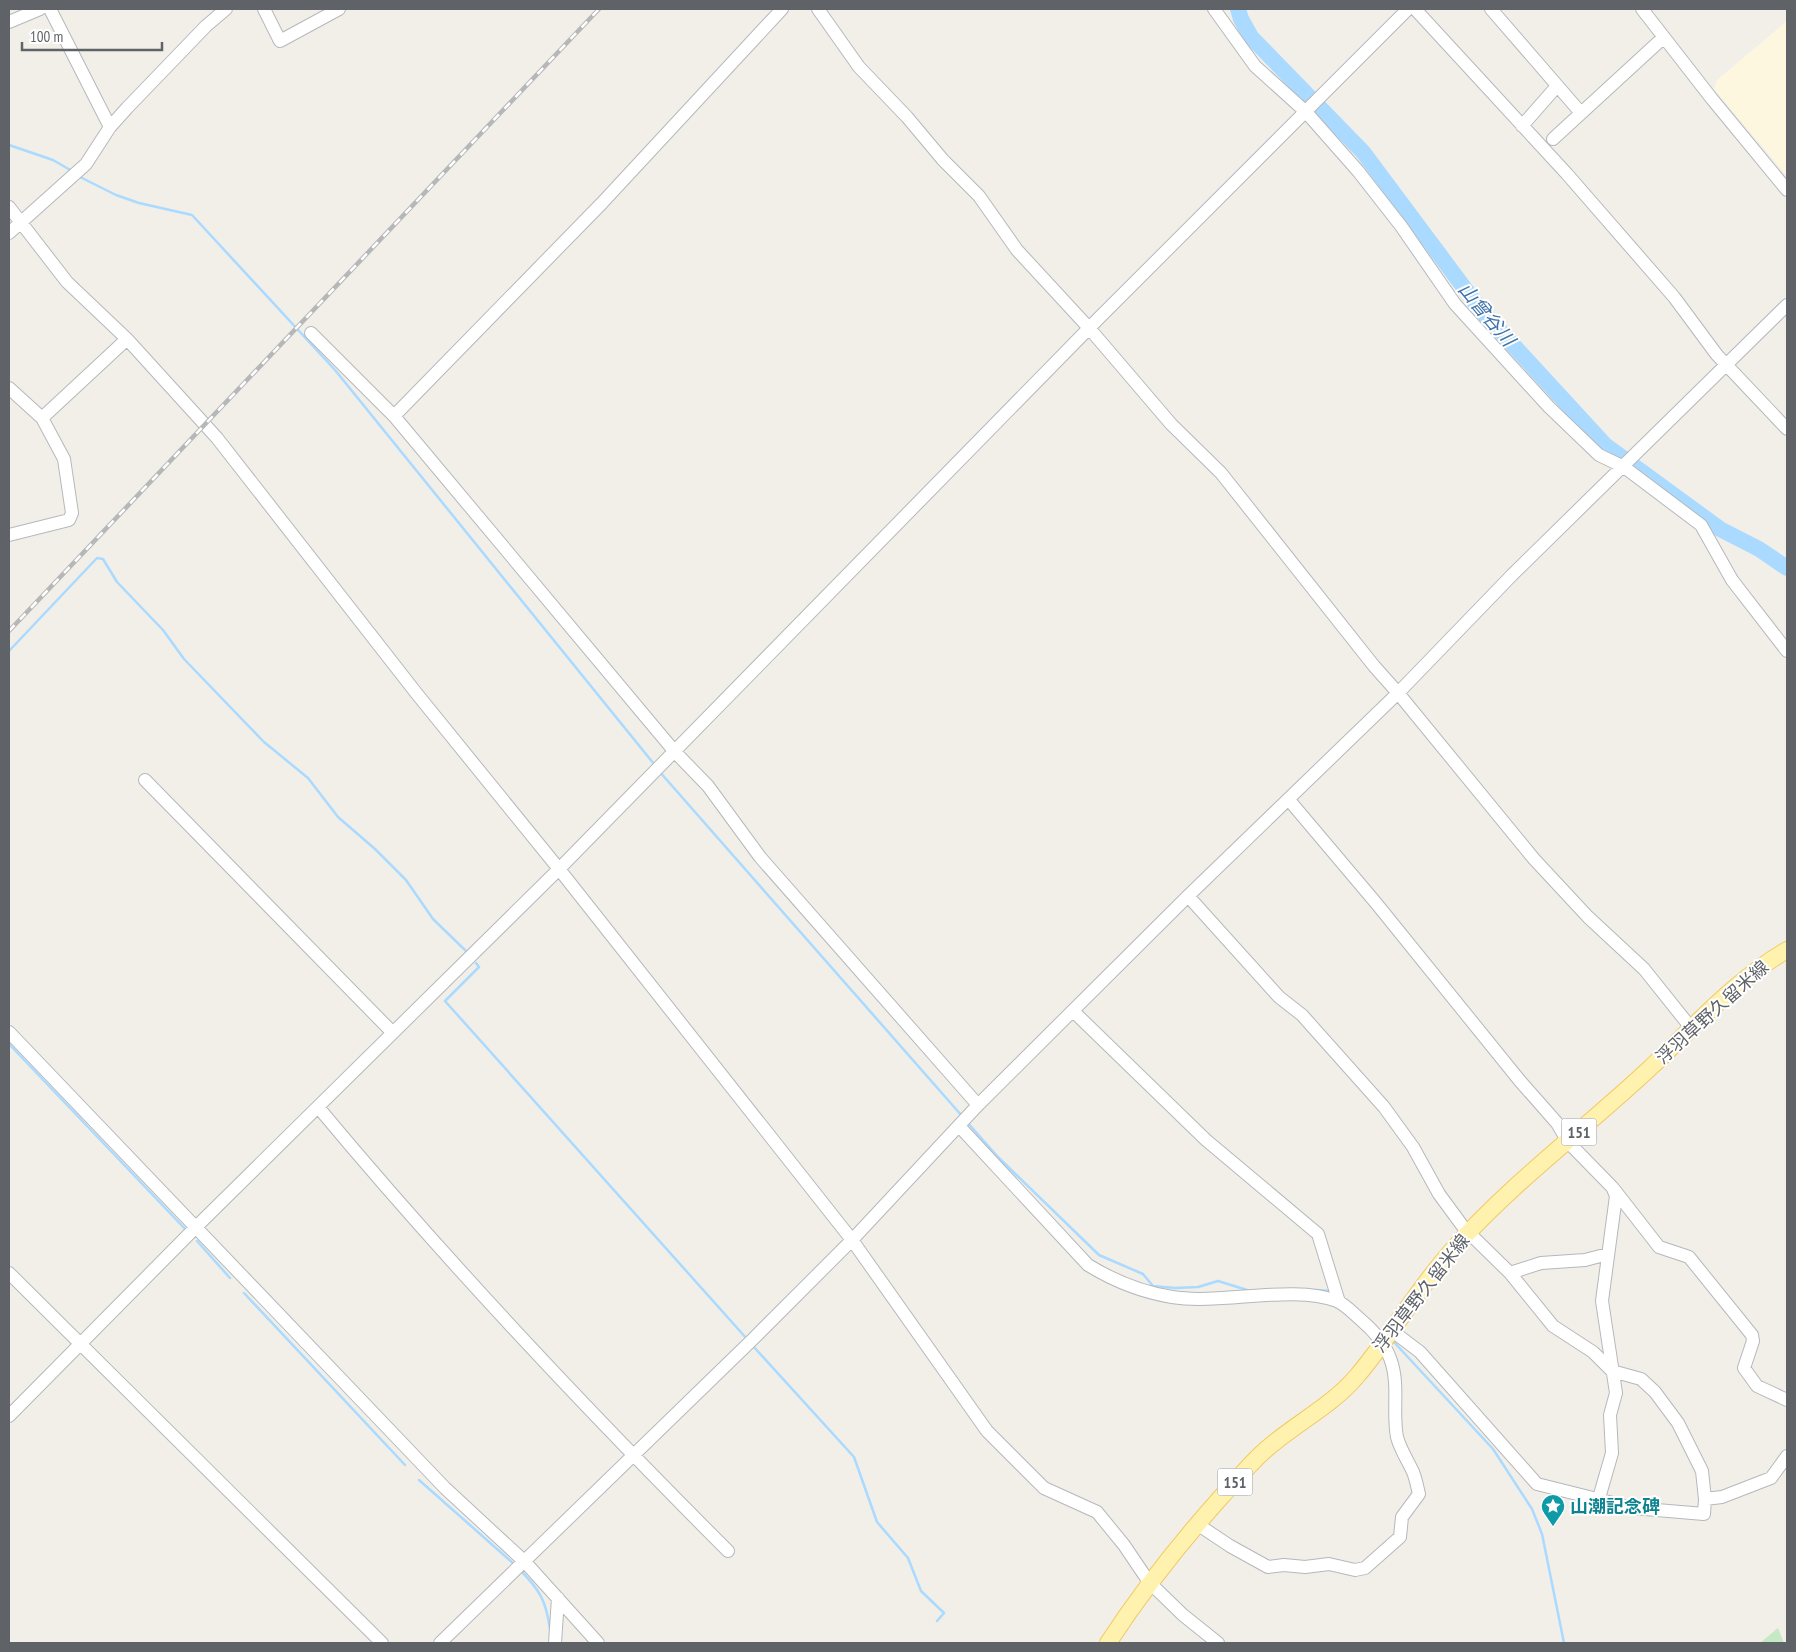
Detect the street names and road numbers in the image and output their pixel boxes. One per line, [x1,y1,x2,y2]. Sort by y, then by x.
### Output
street label: 浮羽草野久留米線 [1651,955,1773,1069]
road number: 151 [1562,1118,1596,1146]
street label: 浮羽草野久留米線 [1368,1229,1474,1357]
road number: 151 [1218,1468,1252,1495]

